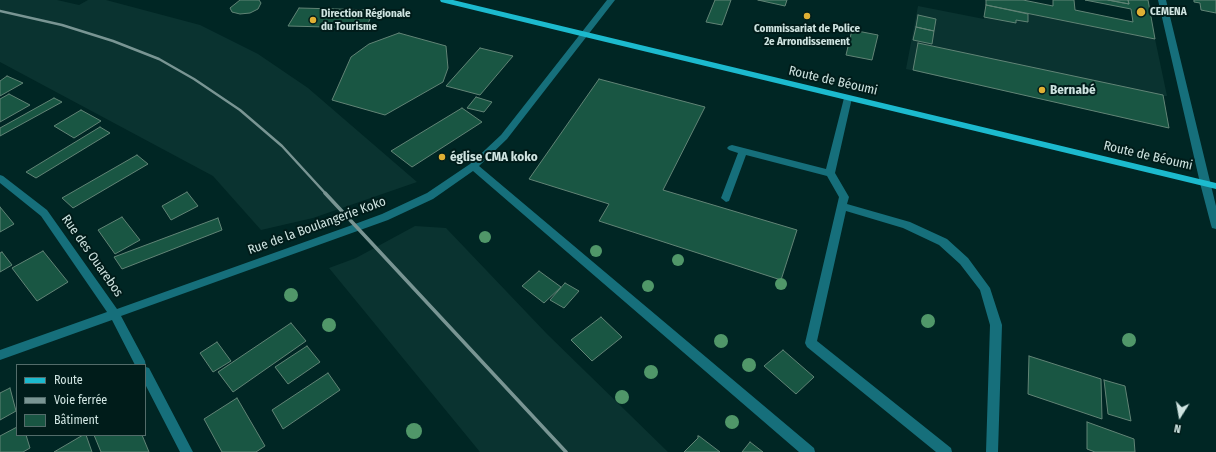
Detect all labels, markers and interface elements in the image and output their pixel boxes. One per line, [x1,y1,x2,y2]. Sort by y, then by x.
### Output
place label: CEMENA [1150,5,1187,19]
marker: CEMENA [1135,6,1147,18]
place label: Direction Régionale du Tourisme [321,7,411,33]
marker: Commissariat de Police 2e Arrondissement [802,11,812,21]
marker: Direction Régionale du Tourisme [308,15,318,25]
place label: Commissariat de Police 2e Arrondissement [754,22,860,48]
street label: Route de Béoumi [787,63,879,99]
place label: Bernabé [1050,82,1096,98]
marker: Bernabé [1037,85,1047,95]
street label: Route de Béoumi [1102,138,1194,174]
place label: église CMA koko [450,149,538,165]
marker: église CMA koko [437,152,447,162]
street label: Rue de la Boulangerie Koko [246,194,388,258]
street label: Rue des Ouarebos [58,212,126,300]
legend [16,364,146,436]
text: Route [54,373,83,387]
text: Voie ferrée [54,393,107,407]
north arrow [1160,396,1200,436]
text: Bâtiment [54,413,99,427]
text: N [1173,421,1182,435]

